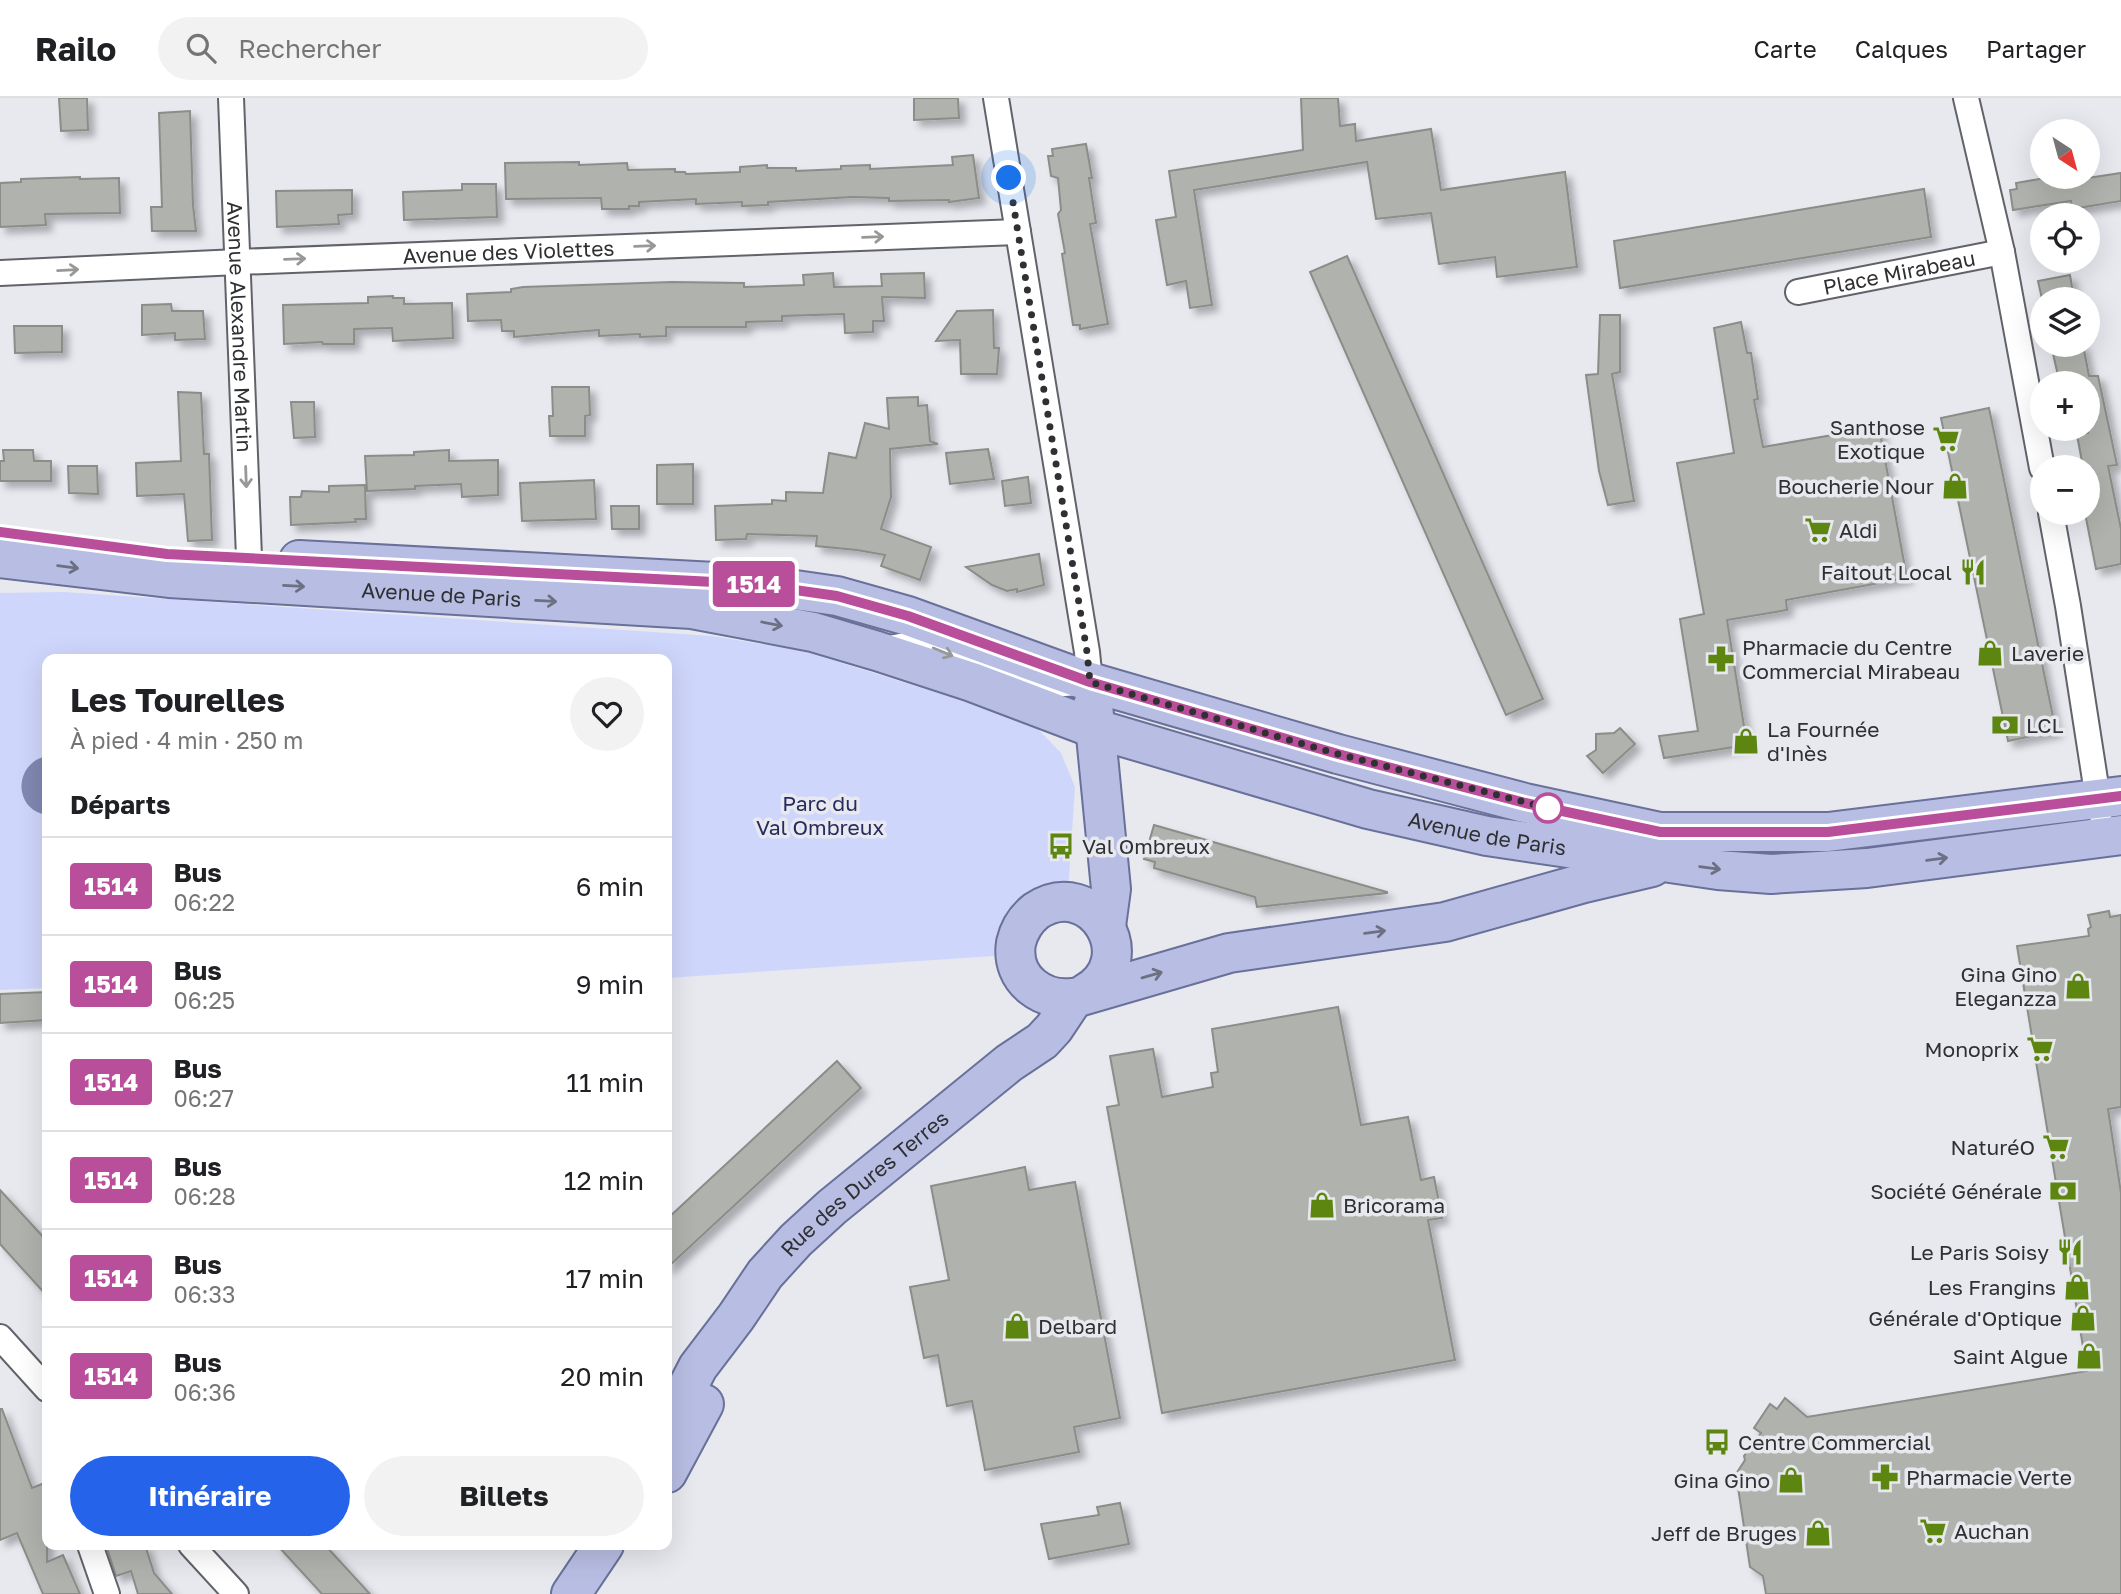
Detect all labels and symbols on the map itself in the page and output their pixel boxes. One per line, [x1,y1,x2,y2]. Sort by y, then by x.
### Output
north arrow [2030,119,2100,189]
your location [991,160,1026,195]
street label: Avenue Alexandre Martin [222,201,258,453]
one-way arrow [861,231,884,244]
street label: Avenue des Violettes [402,235,615,269]
one-way arrow [633,240,656,253]
street label: Place Mirabeau [1821,245,1977,300]
one-way arrow [284,253,307,266]
one-way arrow [56,263,79,276]
place label: Santhose Exotique [1830,414,1925,464]
supermarket icon: Santhose Exotique [1931,424,1961,454]
one-way arrow [240,465,253,488]
shop icon: Boucherie Nour [1940,471,1970,501]
place label: Boucherie Nour [1777,473,1934,499]
supermarket icon: Aldi [1803,515,1833,545]
place label: Aldi [1839,517,1878,543]
restaurant icon: Faitout Local [1958,557,1988,587]
place label: Faitout Local [1821,559,1952,585]
one-way arrow [56,561,78,574]
line badge: 1514 [705,561,803,607]
street label: Avenue de Paris [361,576,522,612]
one-way arrow [282,580,305,593]
one-way arrow [534,594,557,607]
one-way arrow [760,618,783,631]
place label: Pharmacie du Centre Commercial Mirabeau [1742,634,1960,684]
shop icon: Laverie [1975,638,2005,668]
place label: Laverie [2011,640,2084,666]
pharmacy icon: Pharmacie du Centre Commercial Mirabeau [1706,644,1736,674]
one-way arrow [932,646,953,659]
bank icon: LCL [1990,710,2020,740]
place label: LCL [2026,712,2063,738]
place label: La Fournée d'Inès [1767,716,1879,766]
shop icon: La Fournée d'Inès [1731,726,1761,756]
park label: Parc du Val Ombreux [756,790,884,840]
unlabelled marker [1533,793,1563,823]
street label: Avenue de Paris [1406,806,1568,861]
bus stop icon: Val Ombreux [1046,831,1076,861]
place label: Val Ombreux [1082,833,1211,859]
one-way arrow [1925,852,1948,865]
one-way arrow [1698,862,1721,875]
one-way arrow [1363,926,1386,939]
place label: Gina Gino Eleganzza [1954,961,2057,1011]
one-way arrow [1140,967,1162,980]
shop icon: Gina Gino Eleganzza [2063,971,2093,1001]
supermarket icon: Monoprix [2025,1034,2055,1064]
place label: Monoprix [1925,1036,2019,1062]
street label: Rue des Dures Terres [775,1105,954,1262]
supermarket icon: NaturéO [2041,1132,2071,1162]
place label: NaturéO [1951,1134,2035,1160]
bank icon: Société Générale [2048,1176,2078,1206]
place label: Société Générale [1870,1178,2042,1204]
shop icon: Bricorama [1307,1190,1337,1220]
place label: Bricorama [1343,1192,1445,1218]
restaurant icon: Le Paris Soisy [2055,1237,2085,1267]
place label: Le Paris Soisy [1910,1239,2049,1265]
shop icon: Les Frangins [2062,1272,2092,1302]
place label: Les Frangins [1928,1274,2056,1300]
shop icon: Générale d'Optique [2068,1303,2098,1333]
place label: Générale d'Optique [1868,1305,2062,1331]
shop icon: Delbard [1002,1311,1032,1341]
place label: Delbard [1038,1313,1117,1339]
shop icon: Saint Algue [2074,1341,2104,1371]
place label: Saint Algue [1953,1343,2068,1369]
bus stop icon: Centre Commercial [1702,1427,1732,1457]
place label: Centre Commercial [1738,1429,1931,1455]
pharmacy icon: Pharmacie Verte [1870,1462,1900,1492]
place label: Pharmacie Verte [1906,1464,2072,1490]
shop icon: Gina Gino [1776,1465,1806,1495]
place label: Gina Gino [1674,1467,1770,1493]
supermarket icon: Auchan [1918,1516,1948,1546]
shop icon: Jeff de Bruges [1803,1518,1833,1548]
place label: Auchan [1954,1518,2030,1544]
place label: Jeff de Bruges [1651,1520,1797,1546]

